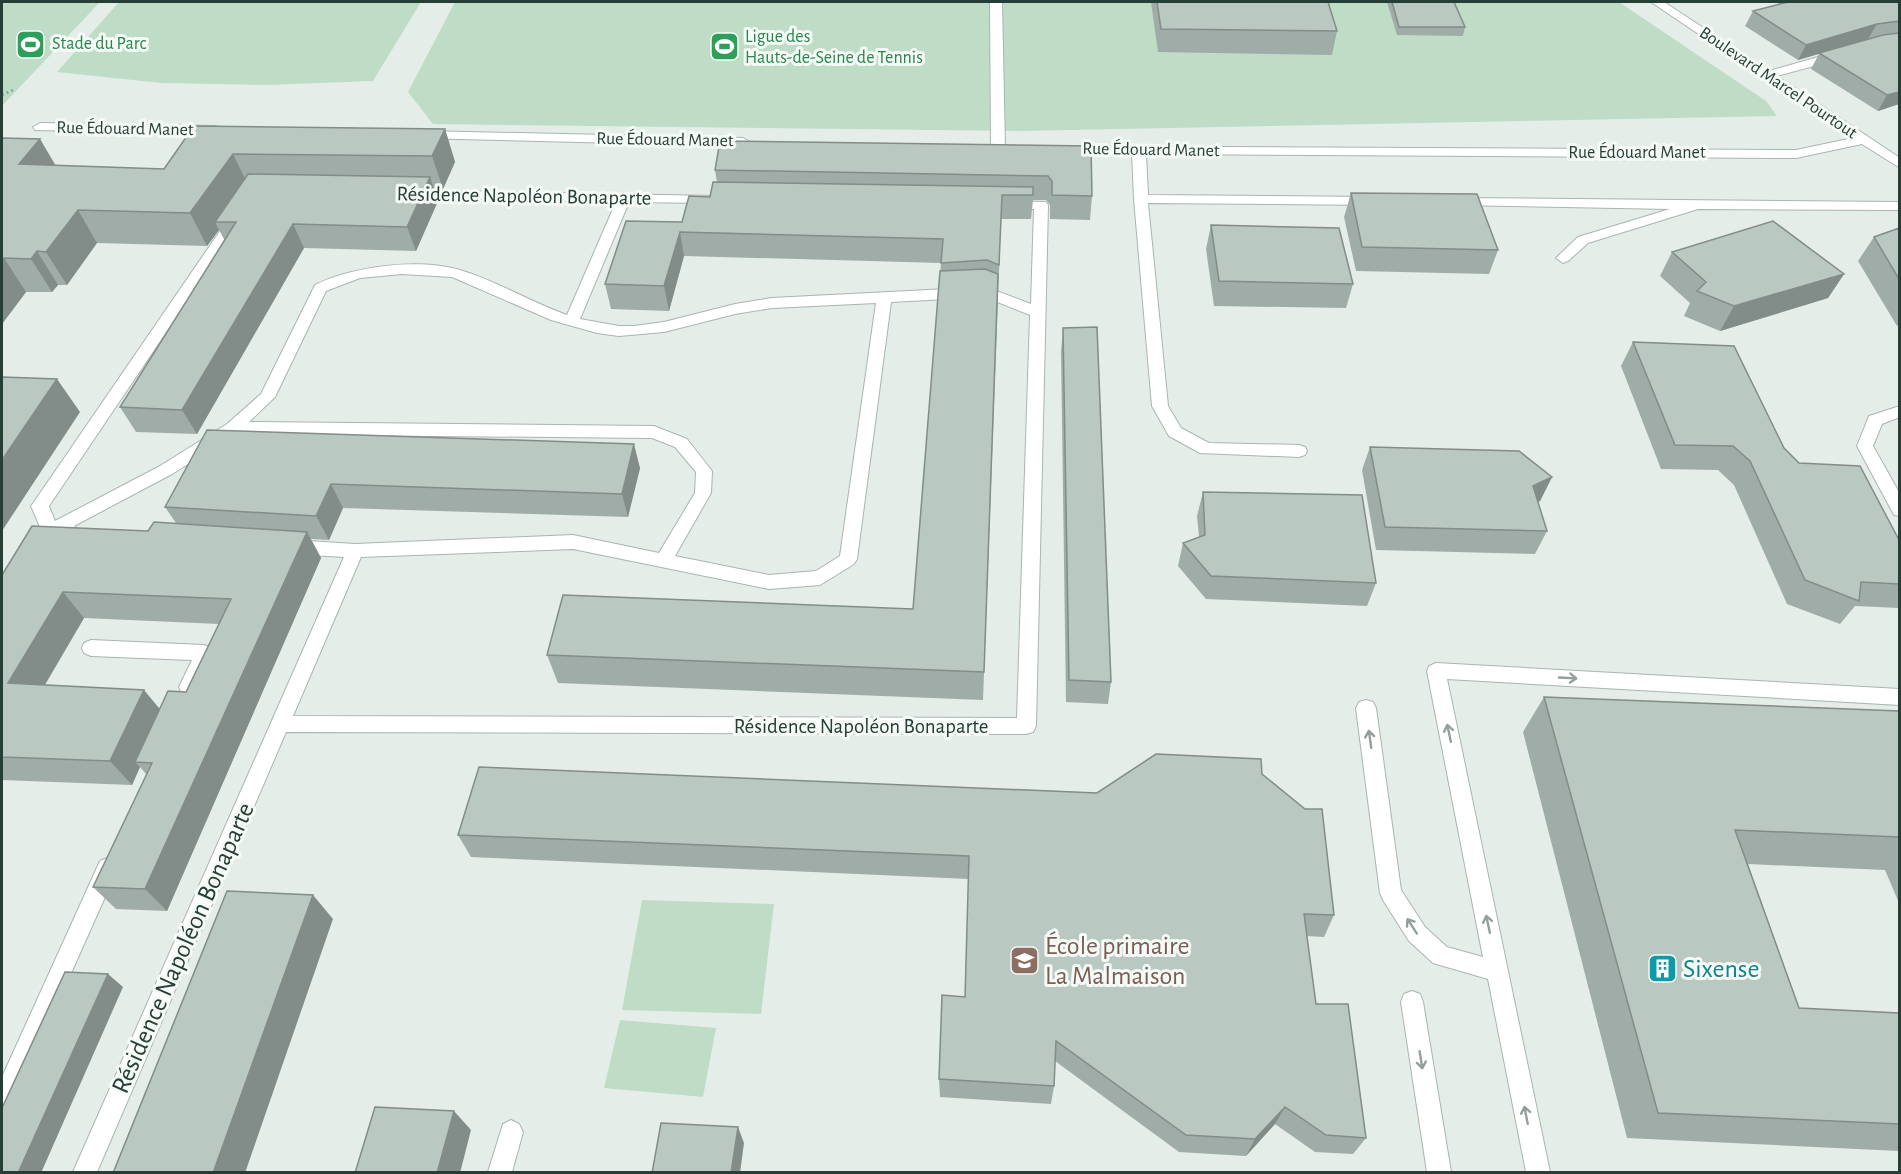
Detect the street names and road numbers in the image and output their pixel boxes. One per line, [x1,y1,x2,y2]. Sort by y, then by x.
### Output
street label: Boulevard Marcel Pourtout [1696,24,1860,143]
street label: Rue Édouard Manet [56,116,194,139]
street label: Rue Édouard Manet [596,127,734,150]
street label: Rue Édouard Manet [1082,137,1220,160]
street label: Rue Édouard Manet [1568,141,1706,162]
street label: Résidence Napoléon Bonaparte [396,183,652,209]
street label: Résidence Napoléon Bonaparte [734,716,988,737]
street label: Résidence Napoléon Bonaparte [107,799,259,1097]

